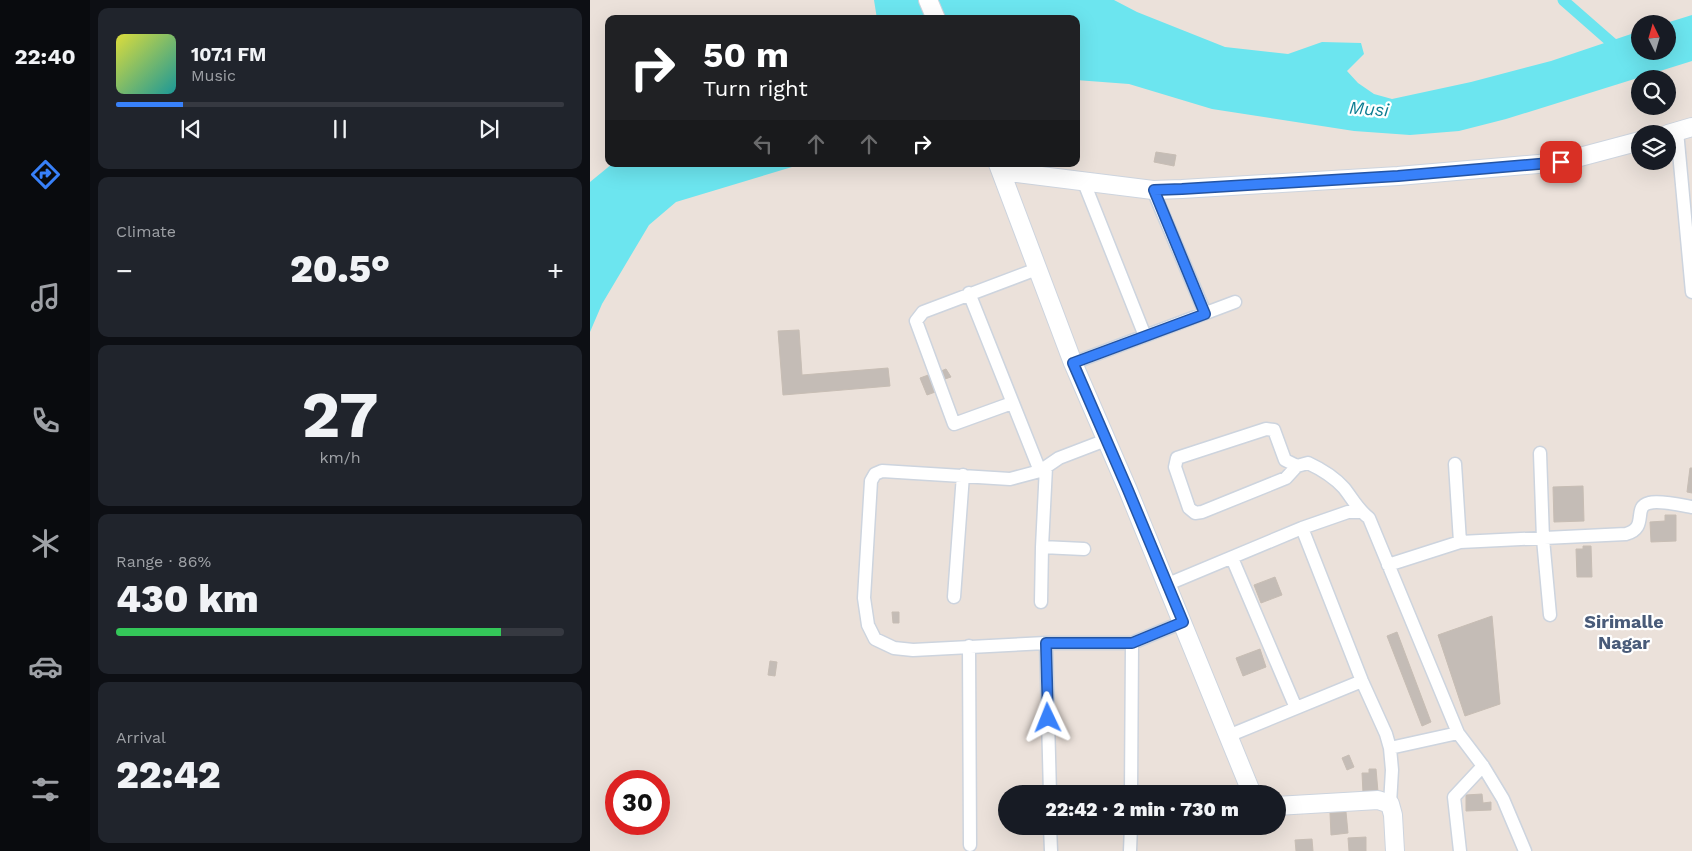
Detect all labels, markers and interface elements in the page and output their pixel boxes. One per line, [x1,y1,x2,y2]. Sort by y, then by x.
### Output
north arrow [1631,15,1676,60]
map controls [1631,15,1676,170]
text: 50 m [703,34,789,76]
icon: right [620,35,685,100]
text: 107.1 FM [191,43,266,66]
text: 22:40 [14,44,76,69]
text: Music [191,66,236,85]
button: search [1631,70,1676,115]
text: Turn right [703,76,808,101]
water label: Musi [1349,97,1391,120]
icon: previous [177,115,205,143]
icon: pause [326,115,354,143]
icon: next [475,115,503,143]
button: layers [1631,125,1676,170]
icon: left [749,130,777,158]
icon: ahead [802,130,830,158]
icon: ahead [855,130,883,158]
icon: right [908,130,936,158]
pin [1540,141,1582,183]
icon: arrive [1547,148,1575,176]
icon: directions [28,157,63,192]
text: Climate [116,222,176,241]
text: 20.5° [290,247,390,291]
text: − [116,254,133,287]
text: + [547,254,564,287]
icon: music [28,280,63,315]
text: 27 [301,377,379,453]
icon: phone [28,403,63,438]
text: km/h [319,448,361,467]
icon: climate [28,526,63,561]
text: Range · 86% [116,552,211,571]
text: 430 km [116,577,259,621]
district label: Sirimalle Nagar [1584,611,1664,653]
icon: car [28,649,63,684]
position arrow [1021,691,1073,743]
text: Arrival [116,728,166,747]
text: 22:42 [116,753,221,797]
speed limit sign: 30 [605,770,670,835]
icon: filters [28,772,63,807]
text: 22:42 · 2 min · 730 m [1045,798,1239,821]

